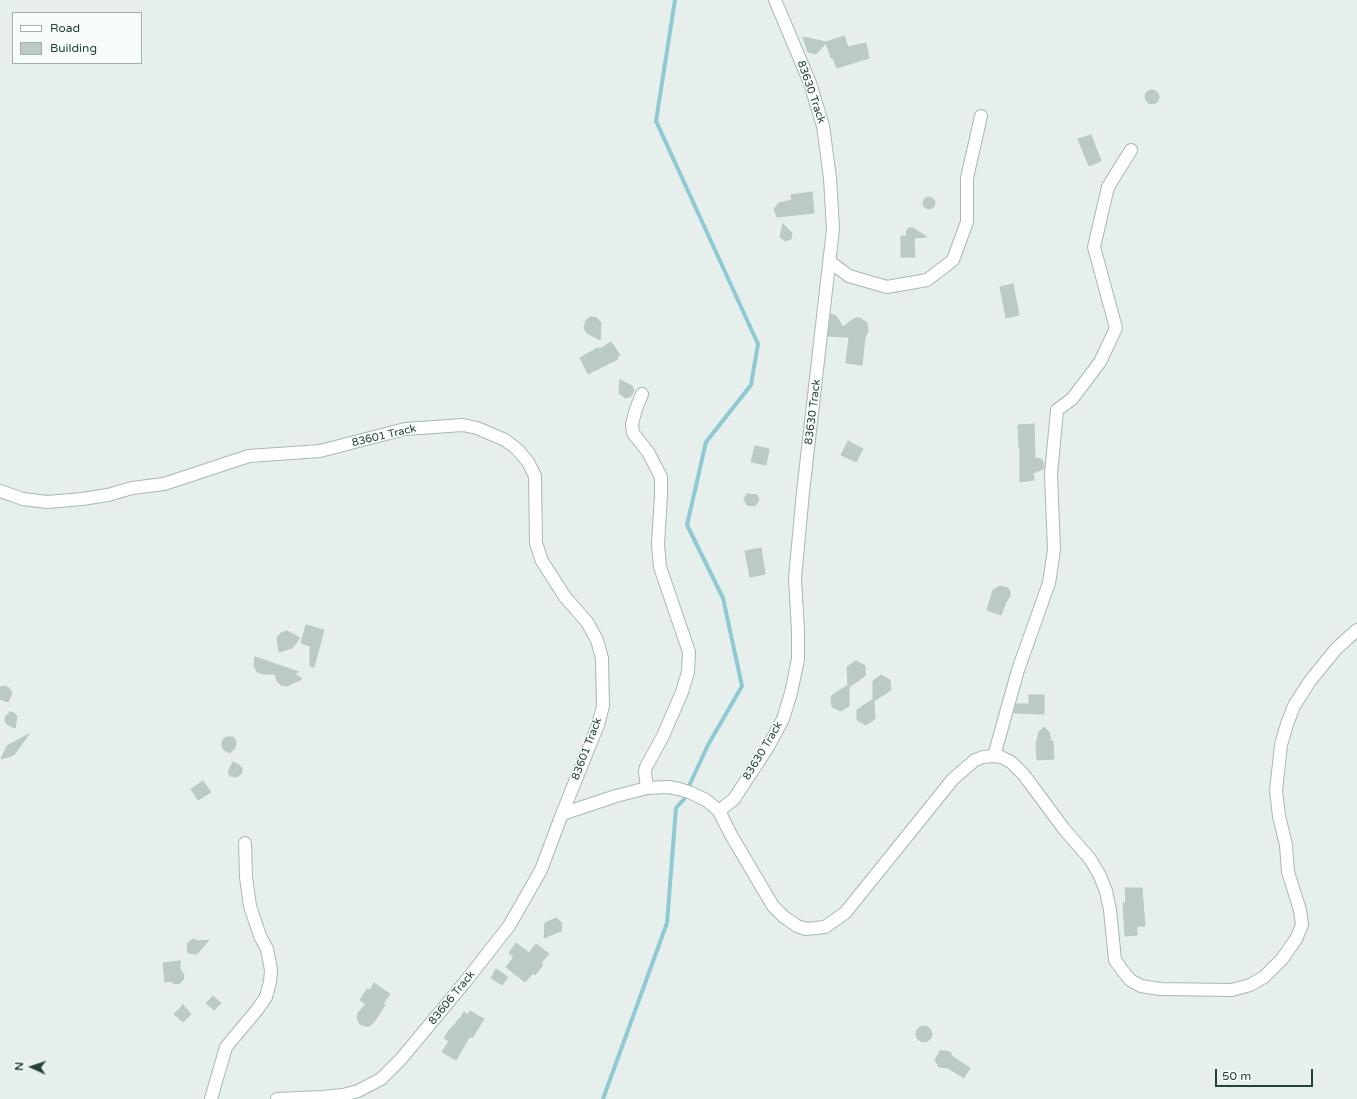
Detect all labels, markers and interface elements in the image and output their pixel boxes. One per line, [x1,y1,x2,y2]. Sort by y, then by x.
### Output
legend [12,12,142,64]
text: Road [50,21,80,35]
text: Building [50,41,97,55]
street label: 83630 Track [794,59,828,125]
street label: 83630 Track [802,379,824,445]
street label: 83601 Track [351,422,417,450]
street label: 83601 Track [569,716,605,782]
street label: 83630 Track [740,719,786,783]
street label: 83606 Track [426,968,478,1028]
north arrow [12,1047,52,1087]
scale bar [1217,1061,1315,1087]
text: N [13,1062,26,1071]
text: 50 m [1222,1069,1251,1083]

